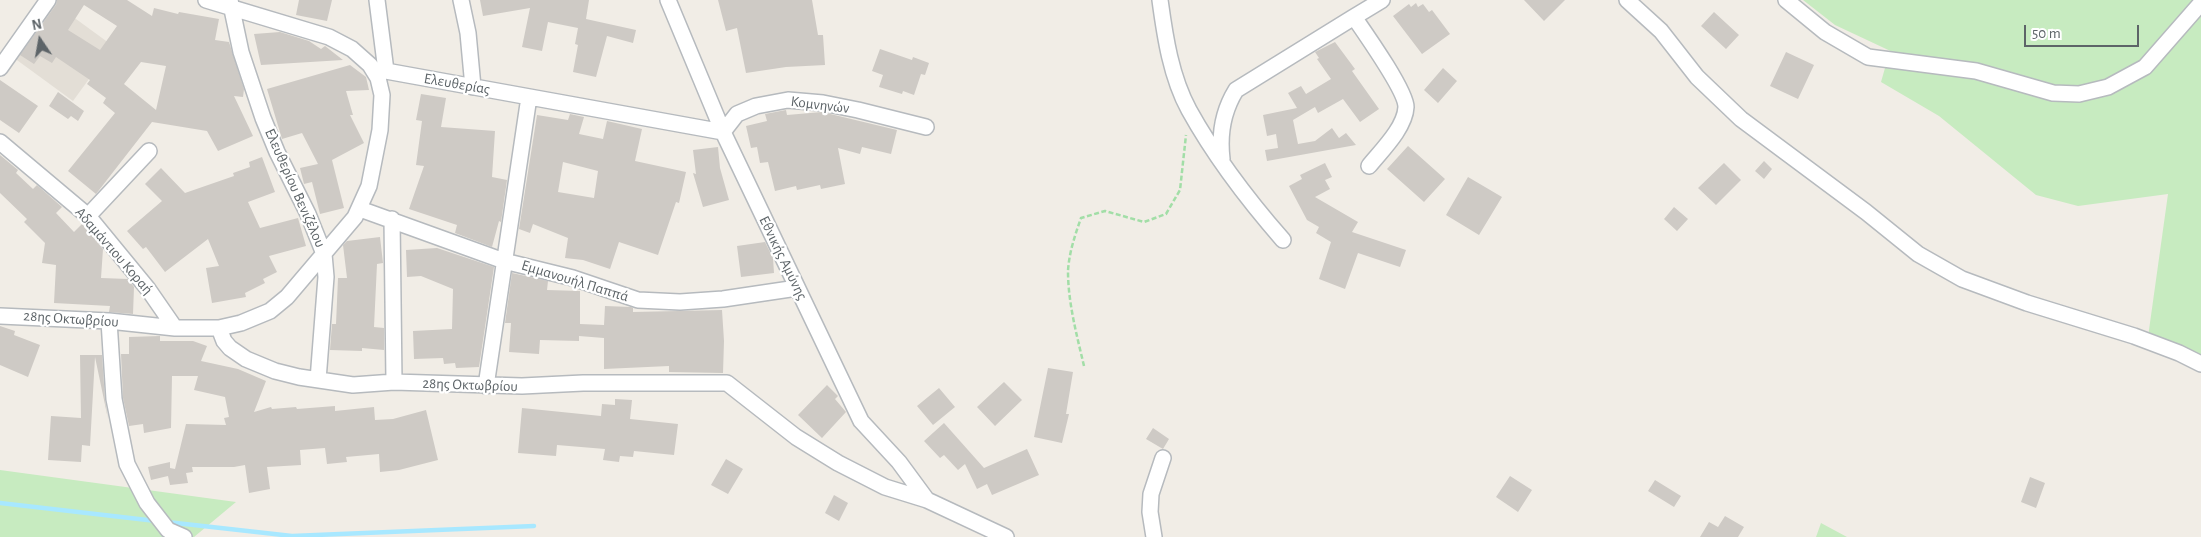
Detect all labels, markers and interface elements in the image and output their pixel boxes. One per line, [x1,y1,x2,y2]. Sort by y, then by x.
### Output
north arrow [15,15,65,65]
scale bar [2026,15,2141,47]
text: N [31,17,43,33]
text: 50 m [2032,26,2061,41]
street label: Ελευθερίας [423,69,491,99]
street label: Κομνηνών [790,92,850,118]
street label: Ελευθερίου Βενιζέλου [261,126,329,250]
street label: Αδαμάντιου Κοραή [71,204,157,298]
street label: Εθνικής Αμύνης [755,213,811,303]
street label: Εμμανουήλ Παππά [519,256,631,306]
street label: 28ης Οκτωβρίου [23,307,119,331]
street label: 28ης Οκτωβρίου [422,374,518,396]

